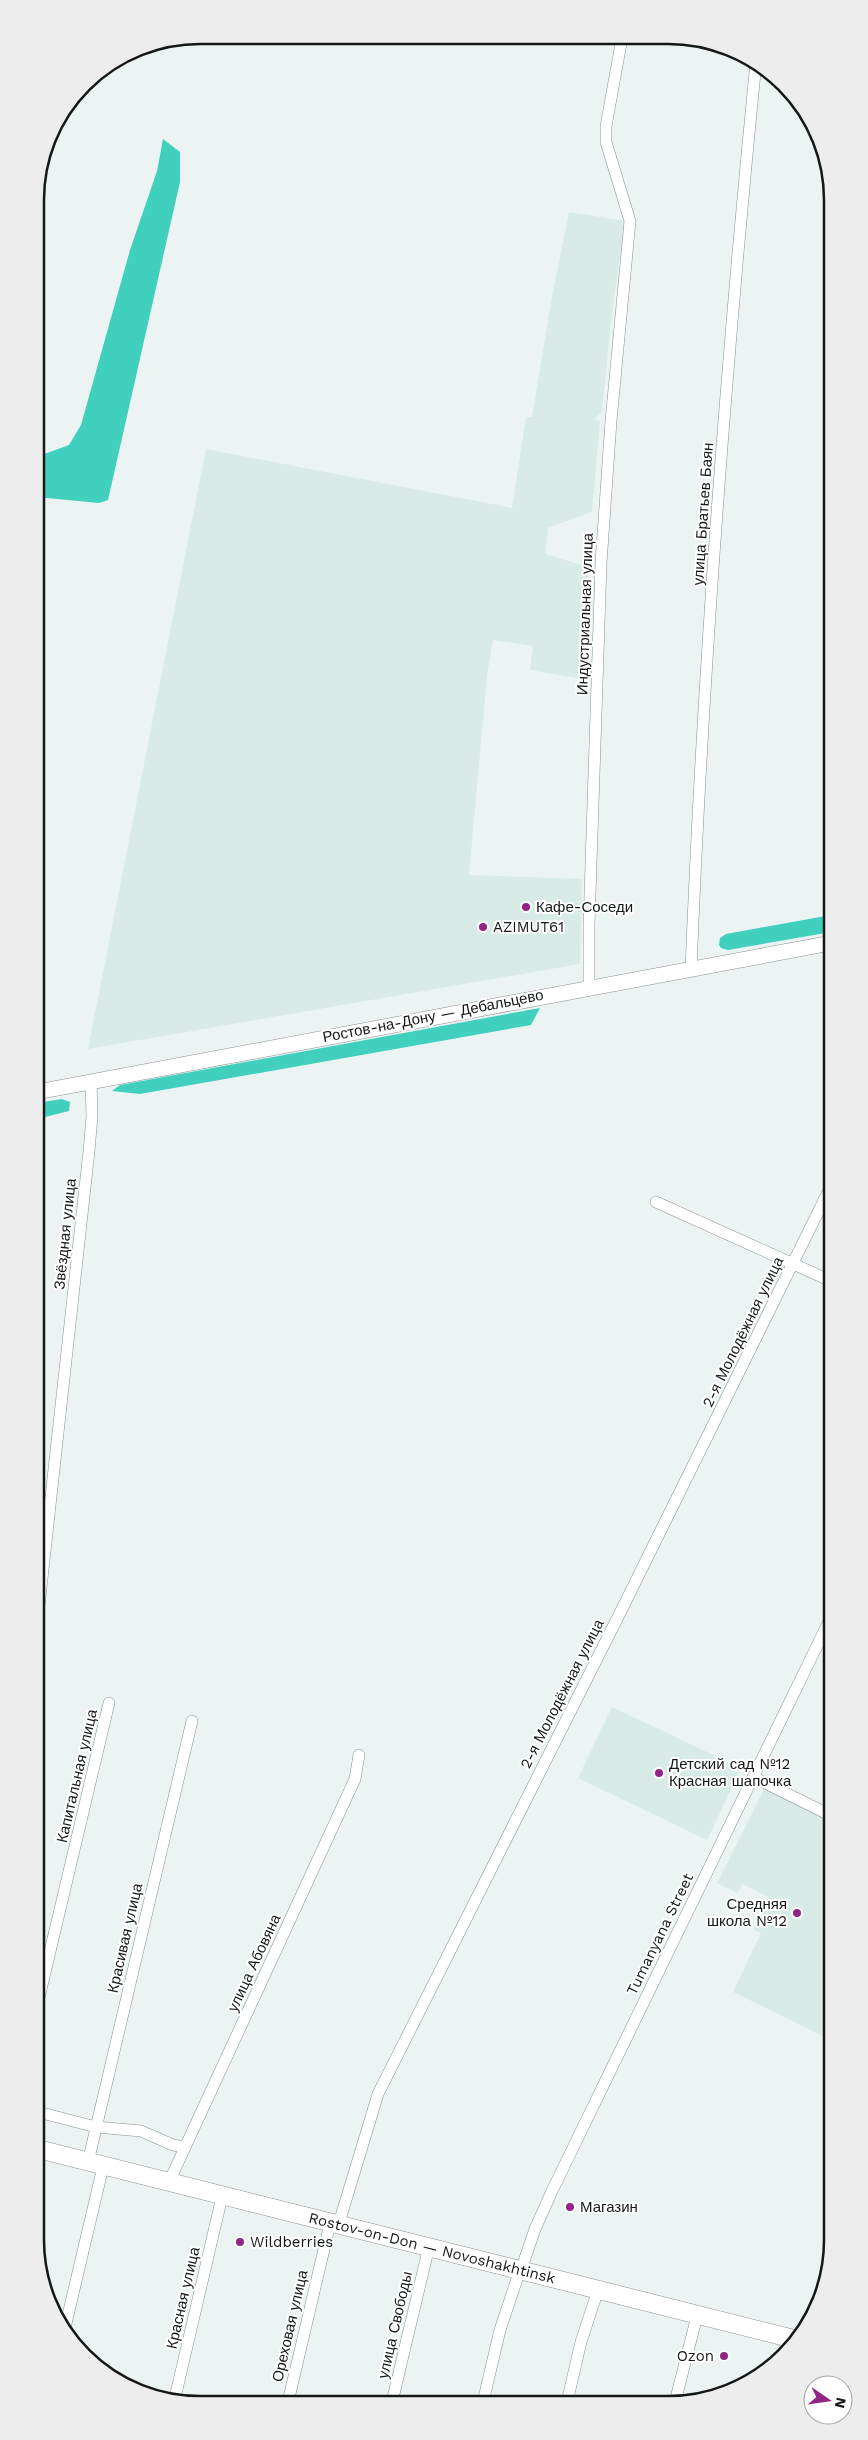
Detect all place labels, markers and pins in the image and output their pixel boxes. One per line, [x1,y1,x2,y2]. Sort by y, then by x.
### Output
place label: Кафе-Соседи [536,898,633,916]
marker: Кафе-Соседи [520,901,532,913]
place label: AZIMUT61 [493,918,564,936]
marker: AZIMUT61 [477,921,489,933]
place label: Детский сад №12 Красная шапочка [669,1755,792,1790]
marker: Детский сад №12 Красная шапочка [653,1767,665,1779]
place label: Средняя школа №12 [707,1895,787,1930]
marker: Средняя школа №12 [791,1907,803,1919]
place label: Магазин [580,2198,638,2216]
marker: Магазин [564,2201,576,2213]
place label: Wildberries [250,2233,333,2251]
marker: Wildberries [234,2236,246,2248]
place label: Ozon [677,2347,714,2365]
marker: Ozon [718,2350,730,2362]

